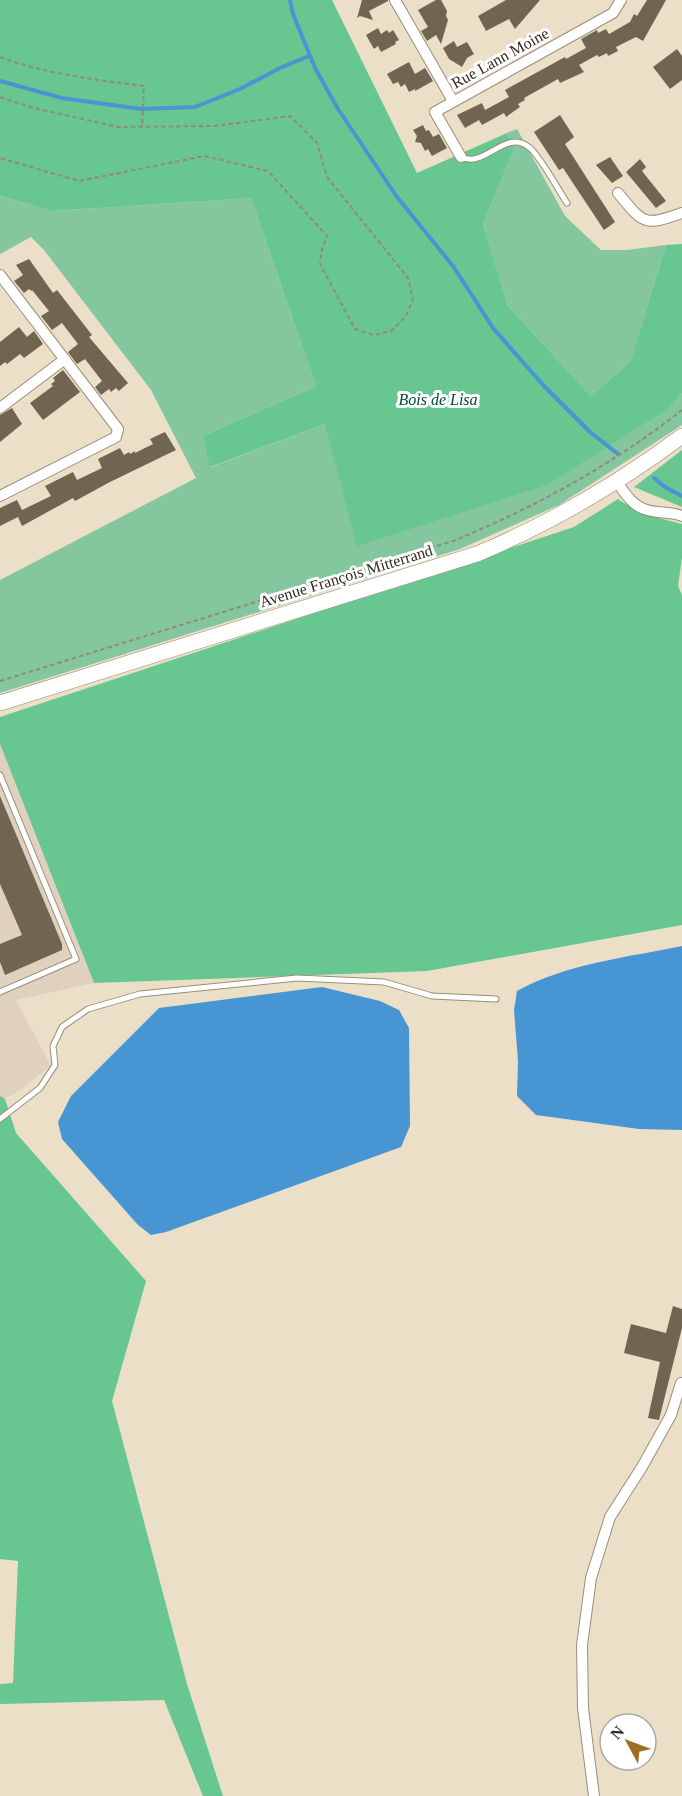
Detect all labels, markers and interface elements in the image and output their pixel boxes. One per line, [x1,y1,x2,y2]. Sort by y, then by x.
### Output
street label: Rue Lann Moine [448,24,552,92]
park label: Bois de Lisa [398,391,478,408]
street label: Avenue François Mitterrand [257,542,435,611]
north arrow [598,1712,658,1772]
text: N [607,1722,628,1742]

